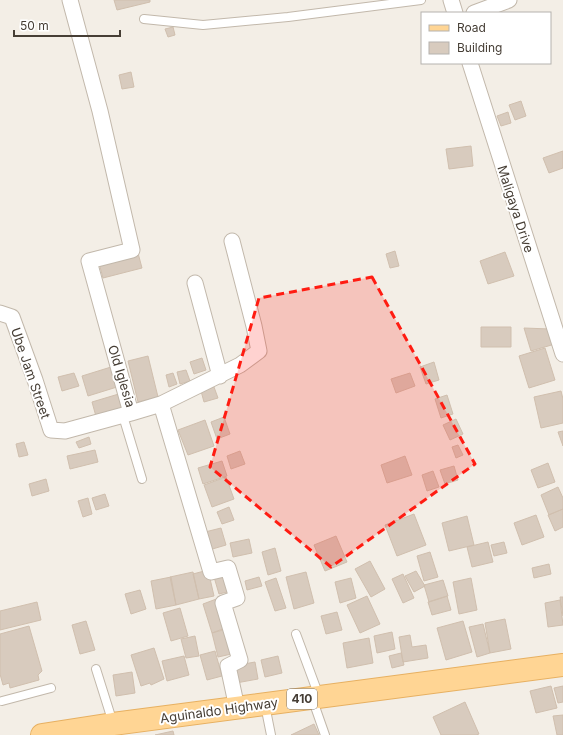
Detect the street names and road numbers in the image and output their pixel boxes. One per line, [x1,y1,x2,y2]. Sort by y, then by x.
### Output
street label: Maligaya Drive [494,163,538,255]
street label: Ube Jam Street [8,325,54,421]
street label: Old Iglesia [105,343,139,409]
road number: 410 [287,689,317,709]
street label: Aguinaldo Highway [159,694,279,726]

